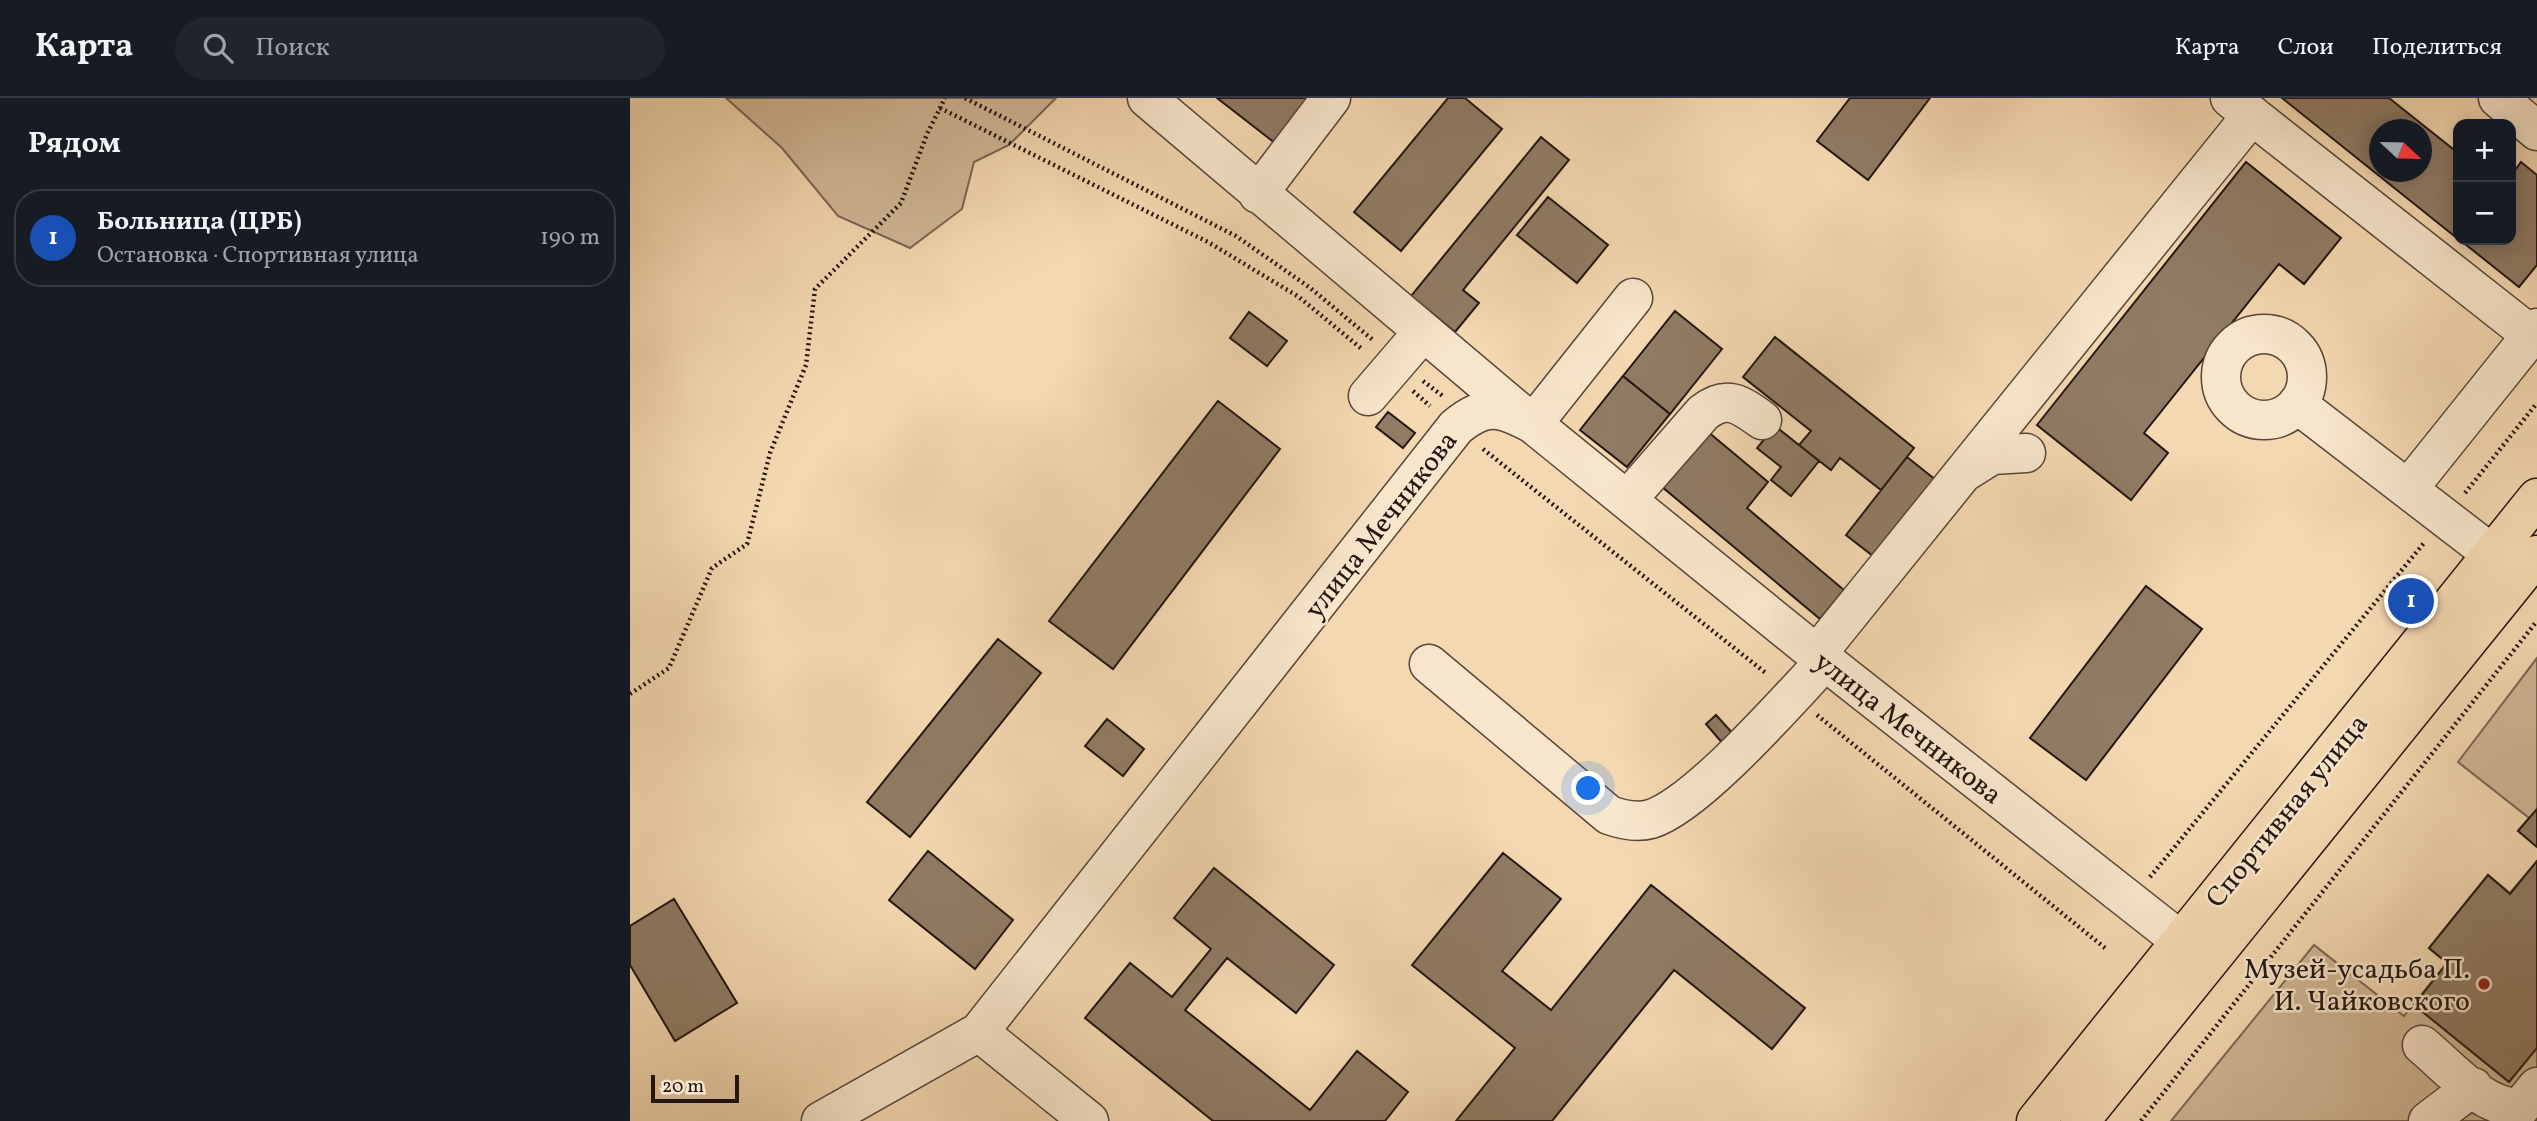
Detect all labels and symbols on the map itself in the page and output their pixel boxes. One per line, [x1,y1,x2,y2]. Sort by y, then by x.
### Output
north arrow [2369,119,2432,182]
street label: улица Мечникова [1296,423,1468,628]
pin: 1 [2388,575,2434,627]
street label: улица Мечникова [1805,643,2010,815]
street label: Спортивная улица [2198,706,2378,917]
your location [1571,771,1605,805]
place label: Музей-усадьба П. И. Чайковского [2244,951,2470,1022]
marker: Музей-усадьба П. И. Чайковского [2476,976,2492,992]
scale bar [651,1072,738,1104]

